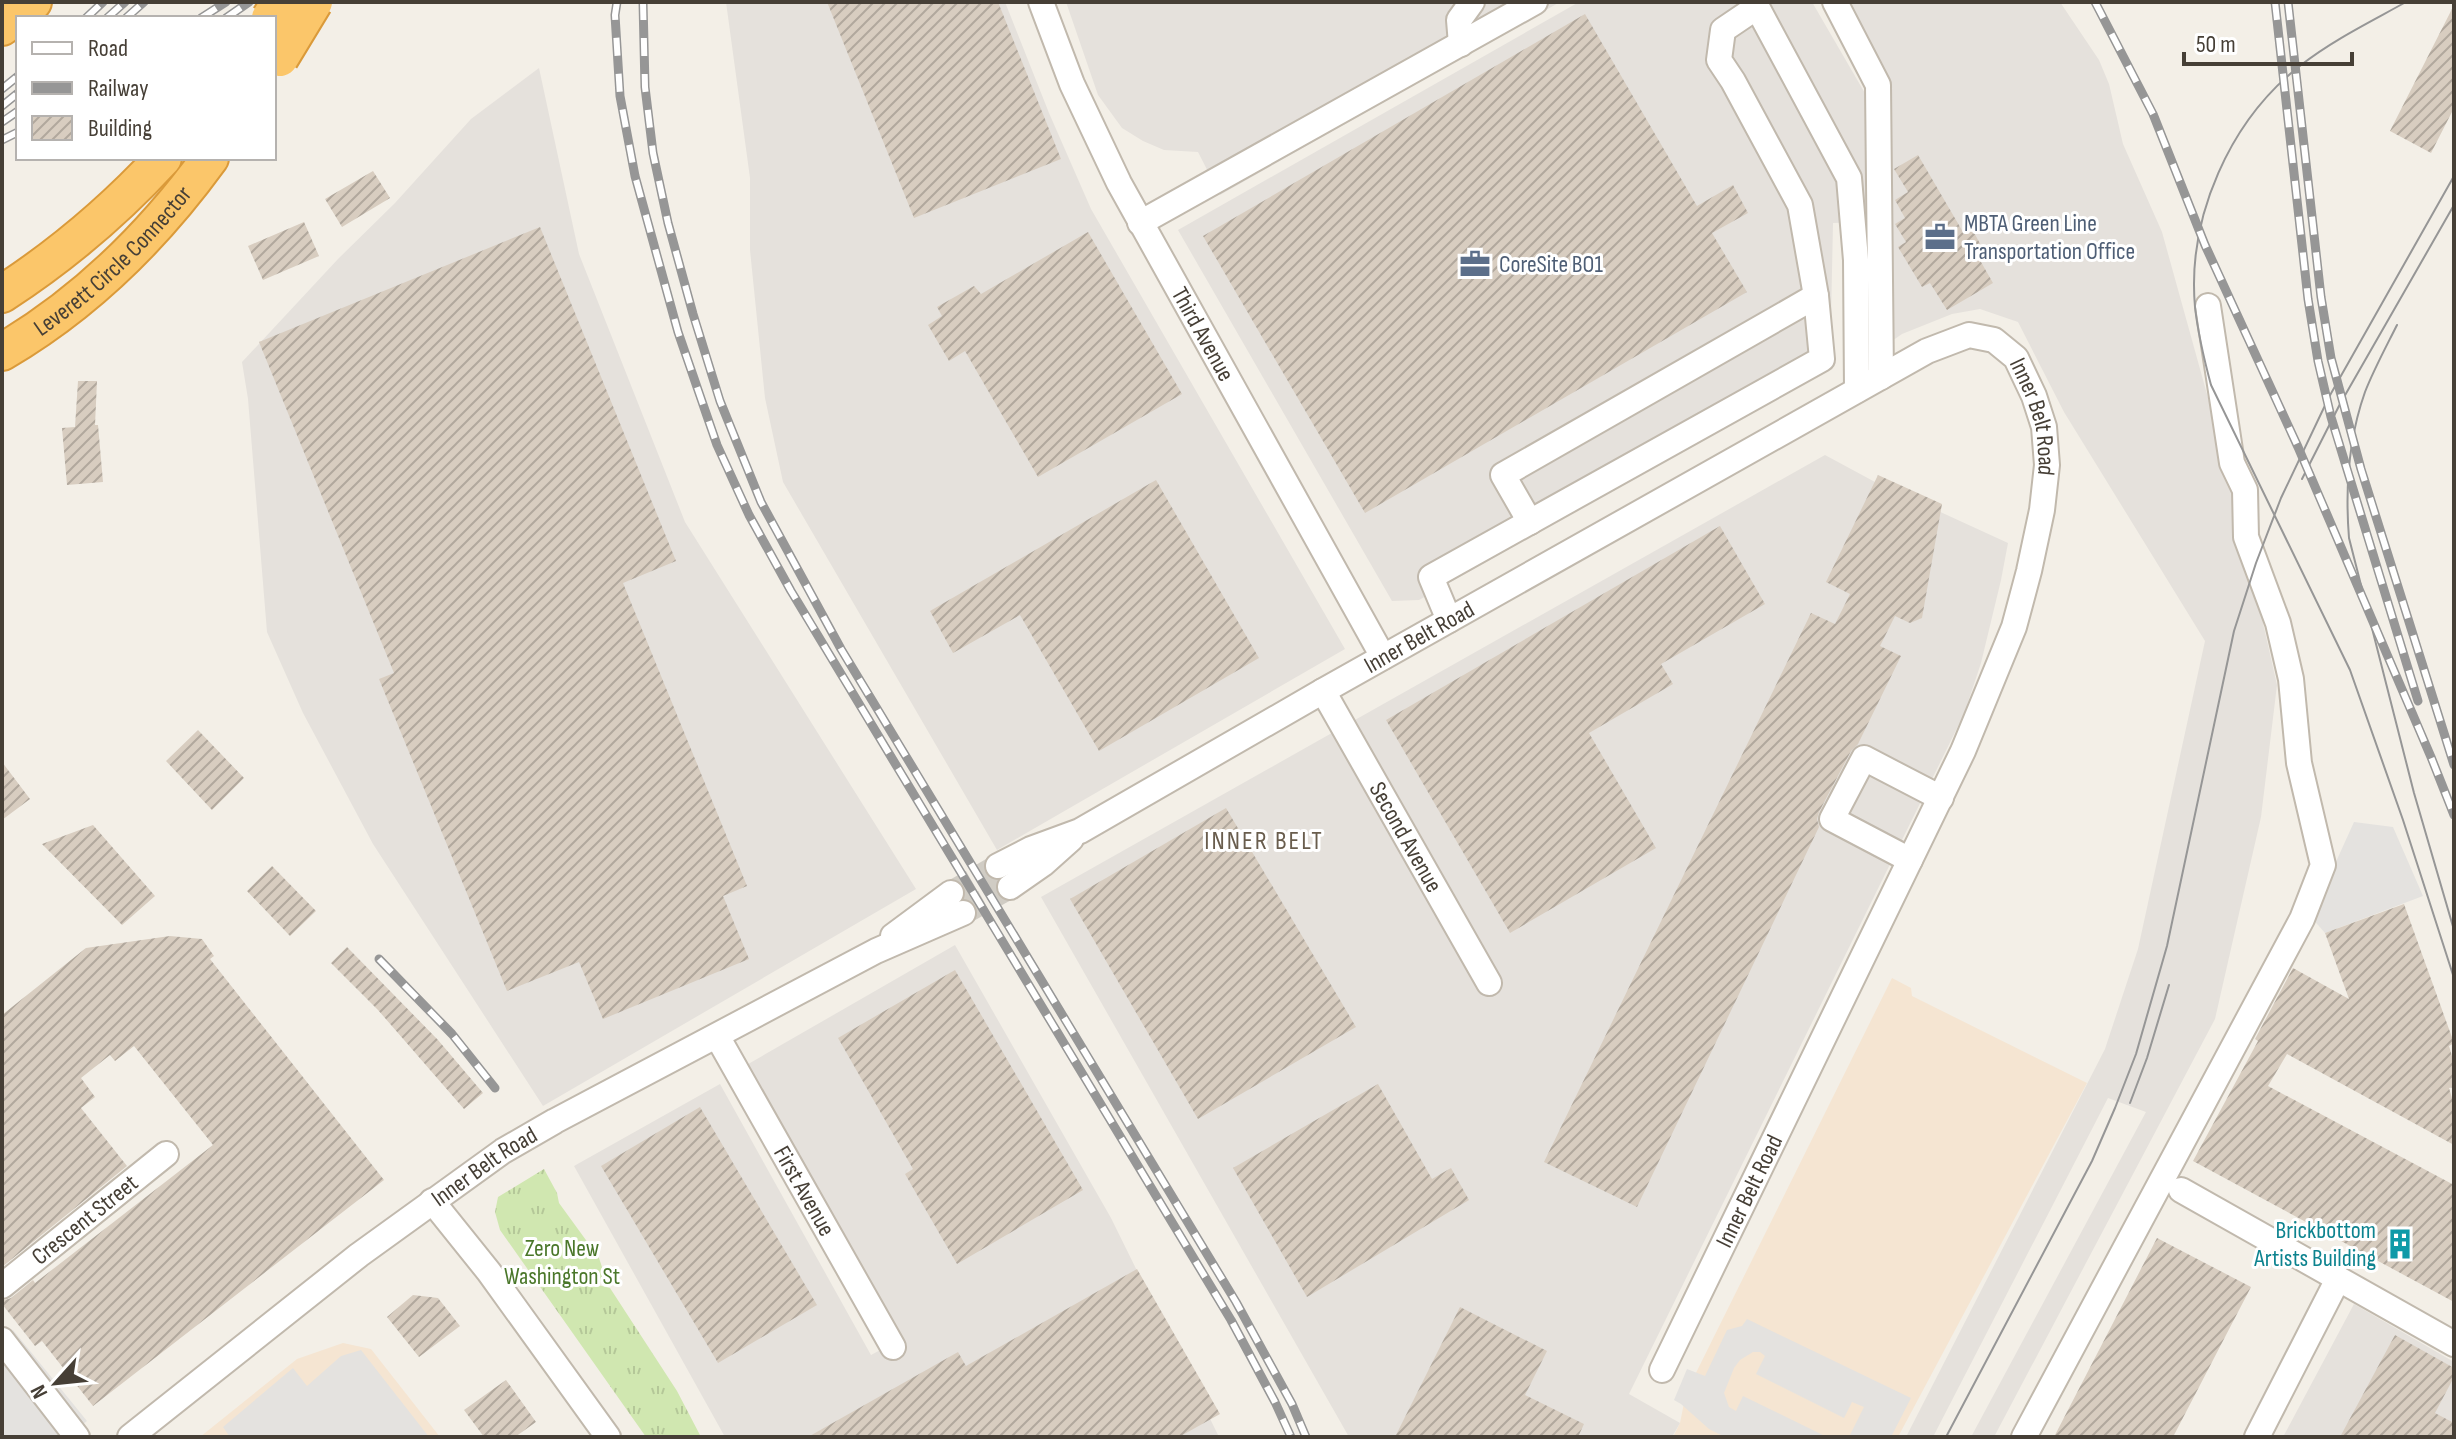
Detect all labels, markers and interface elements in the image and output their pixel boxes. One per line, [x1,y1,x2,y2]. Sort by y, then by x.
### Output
legend [16,16,276,160]
scale bar [2184,16,2352,66]
text: 50 m [2196,30,2236,59]
text: Road [88,34,128,63]
text: Railway [88,74,148,103]
text: Building [88,114,152,143]
street label: Leverett Circle Connector [28,180,198,343]
place label: MBTA Green Line Transportation Office [1964,209,2135,266]
office icon: MBTA Green Line Transportation Office [1923,220,1957,254]
office icon: CoreSite BO1 [1458,247,1492,281]
place label: CoreSite BO1 [1499,250,1603,279]
street label: Third Avenue [1165,282,1240,386]
street label: Inner Belt Road [2003,353,2061,477]
street label: Inner Belt Road [1359,595,1479,680]
street label: Second Avenue [1363,777,1448,898]
district label: INNER BELT [1204,826,1324,857]
street label: Inner Belt Road [426,1121,542,1213]
street label: Inner Belt Road [1710,1130,1789,1252]
street label: First Avenue [767,1141,841,1241]
street label: Crescent Street [26,1169,144,1271]
place label: Brickbottom Artists Building [2253,1216,2376,1273]
building icon: Brickbottom Artists Building [2383,1227,2417,1261]
park label: Zero New Washington St [504,1234,620,1291]
north arrow [16,1343,96,1423]
text: N [25,1380,54,1403]

